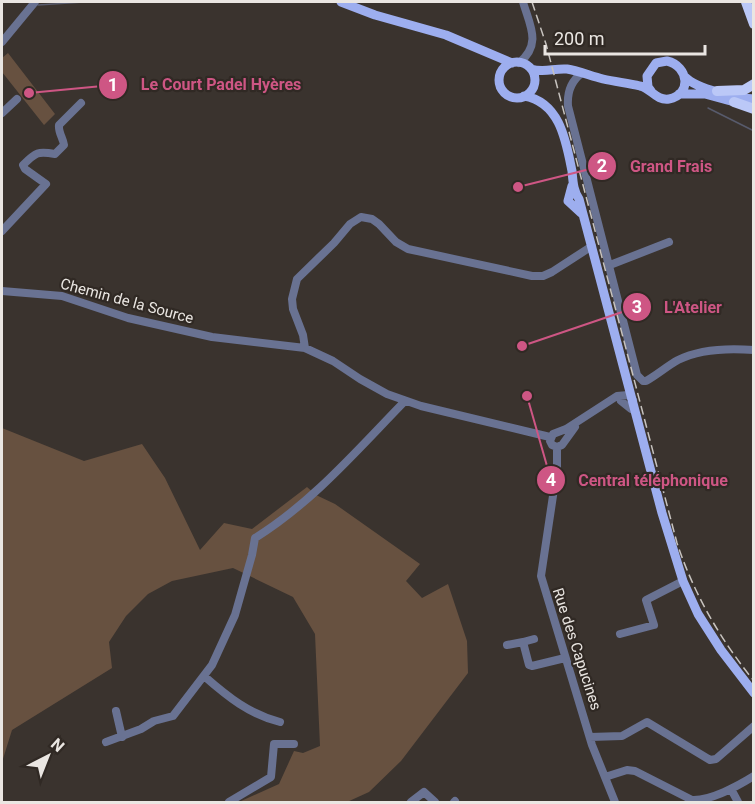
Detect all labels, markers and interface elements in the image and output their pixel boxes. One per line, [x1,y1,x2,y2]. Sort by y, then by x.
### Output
scale bar [545,18,706,56]
text: 200 m [554,28,605,49]
callout: Le Court Padel Hyères [98,68,313,102]
text: 1 [108,74,118,95]
text: Le Court Padel Hyères [141,75,301,94]
callout: Grand Frais [587,149,724,183]
text: 2 [597,155,607,176]
text: Grand Frais [630,157,712,176]
street label: Chemin de la Source [59,275,195,327]
callout: L'Atelier [622,290,734,324]
text: 3 [632,296,642,317]
text: L'Atelier [664,298,722,317]
callout: Central téléphonique [536,463,740,497]
text: 4 [546,469,556,490]
text: Central téléphonique [578,471,728,490]
street label: Rue des Capucines [549,586,605,712]
north arrow [18,726,78,786]
text: N [47,734,68,756]

